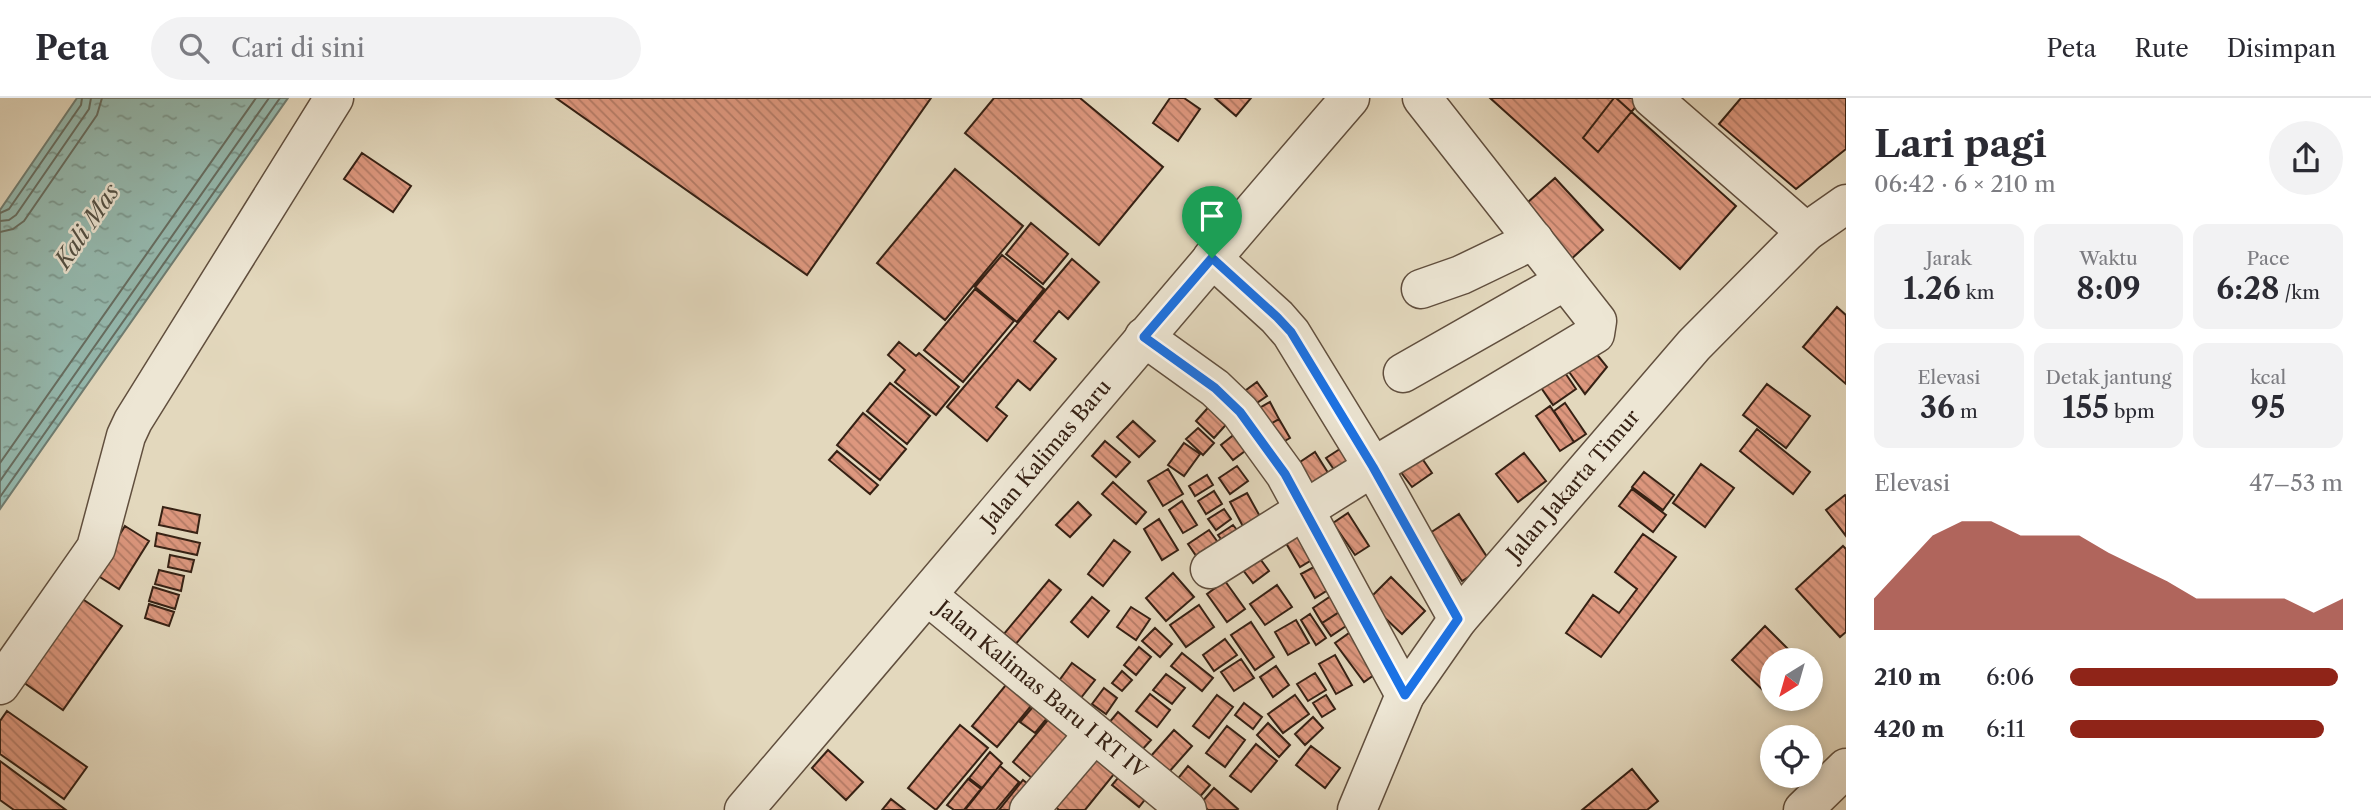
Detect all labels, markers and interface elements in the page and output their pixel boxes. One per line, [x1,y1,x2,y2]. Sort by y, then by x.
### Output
search box [151,17,641,80]
text: Peta [35,28,109,69]
icon: search [175,29,213,67]
text: Cari di sini [231,32,365,64]
text: Peta [2047,34,2096,63]
text: Rute [2134,34,2189,63]
text: Disimpan [2227,34,2336,63]
text: Lari pagi [1874,120,2047,167]
button: share [2269,121,2343,195]
text: 06:42 · 6 × 210 m [1874,170,2056,198]
water label: Kali Mas [47,178,126,275]
pin [1182,186,1242,258]
icon: arrive [1193,197,1231,235]
text: Jarak [1926,247,1972,270]
text: Waktu [2079,247,2138,270]
text: Pace [2247,247,2290,270]
text: 1.26 [1903,270,1961,307]
text: 8:09 [2076,270,2141,307]
text: 6:28 [2216,270,2279,307]
text: km [1961,281,1994,304]
text: /km [2279,281,2320,304]
text: Elevasi [1917,366,1980,389]
text: Detak jantung [2045,366,2172,389]
text: kcal [2250,366,2286,389]
street label: Jalan Kalimas Baru [974,374,1116,536]
text: 36 [1920,389,1955,426]
text: 155 [2062,389,2109,426]
text: 95 [2251,389,2285,426]
text: m [1955,400,1978,423]
text: bpm [2109,400,2155,423]
street label: Jalan Jakarta Timur [1499,404,1645,567]
text: Elevasi [1874,469,1950,497]
text: 47–53 m [2249,469,2343,497]
street label: Jalan Kalimas Baru I RT IV [929,593,1153,784]
north arrow [1760,648,1824,710]
map controls [1760,648,1823,788]
text: 210 m [1874,663,1941,691]
text: 6:06 [1986,663,2034,691]
text: 420 m [1874,715,1945,743]
text: 6:11 [1986,715,2025,743]
button: locate [1760,725,1823,788]

